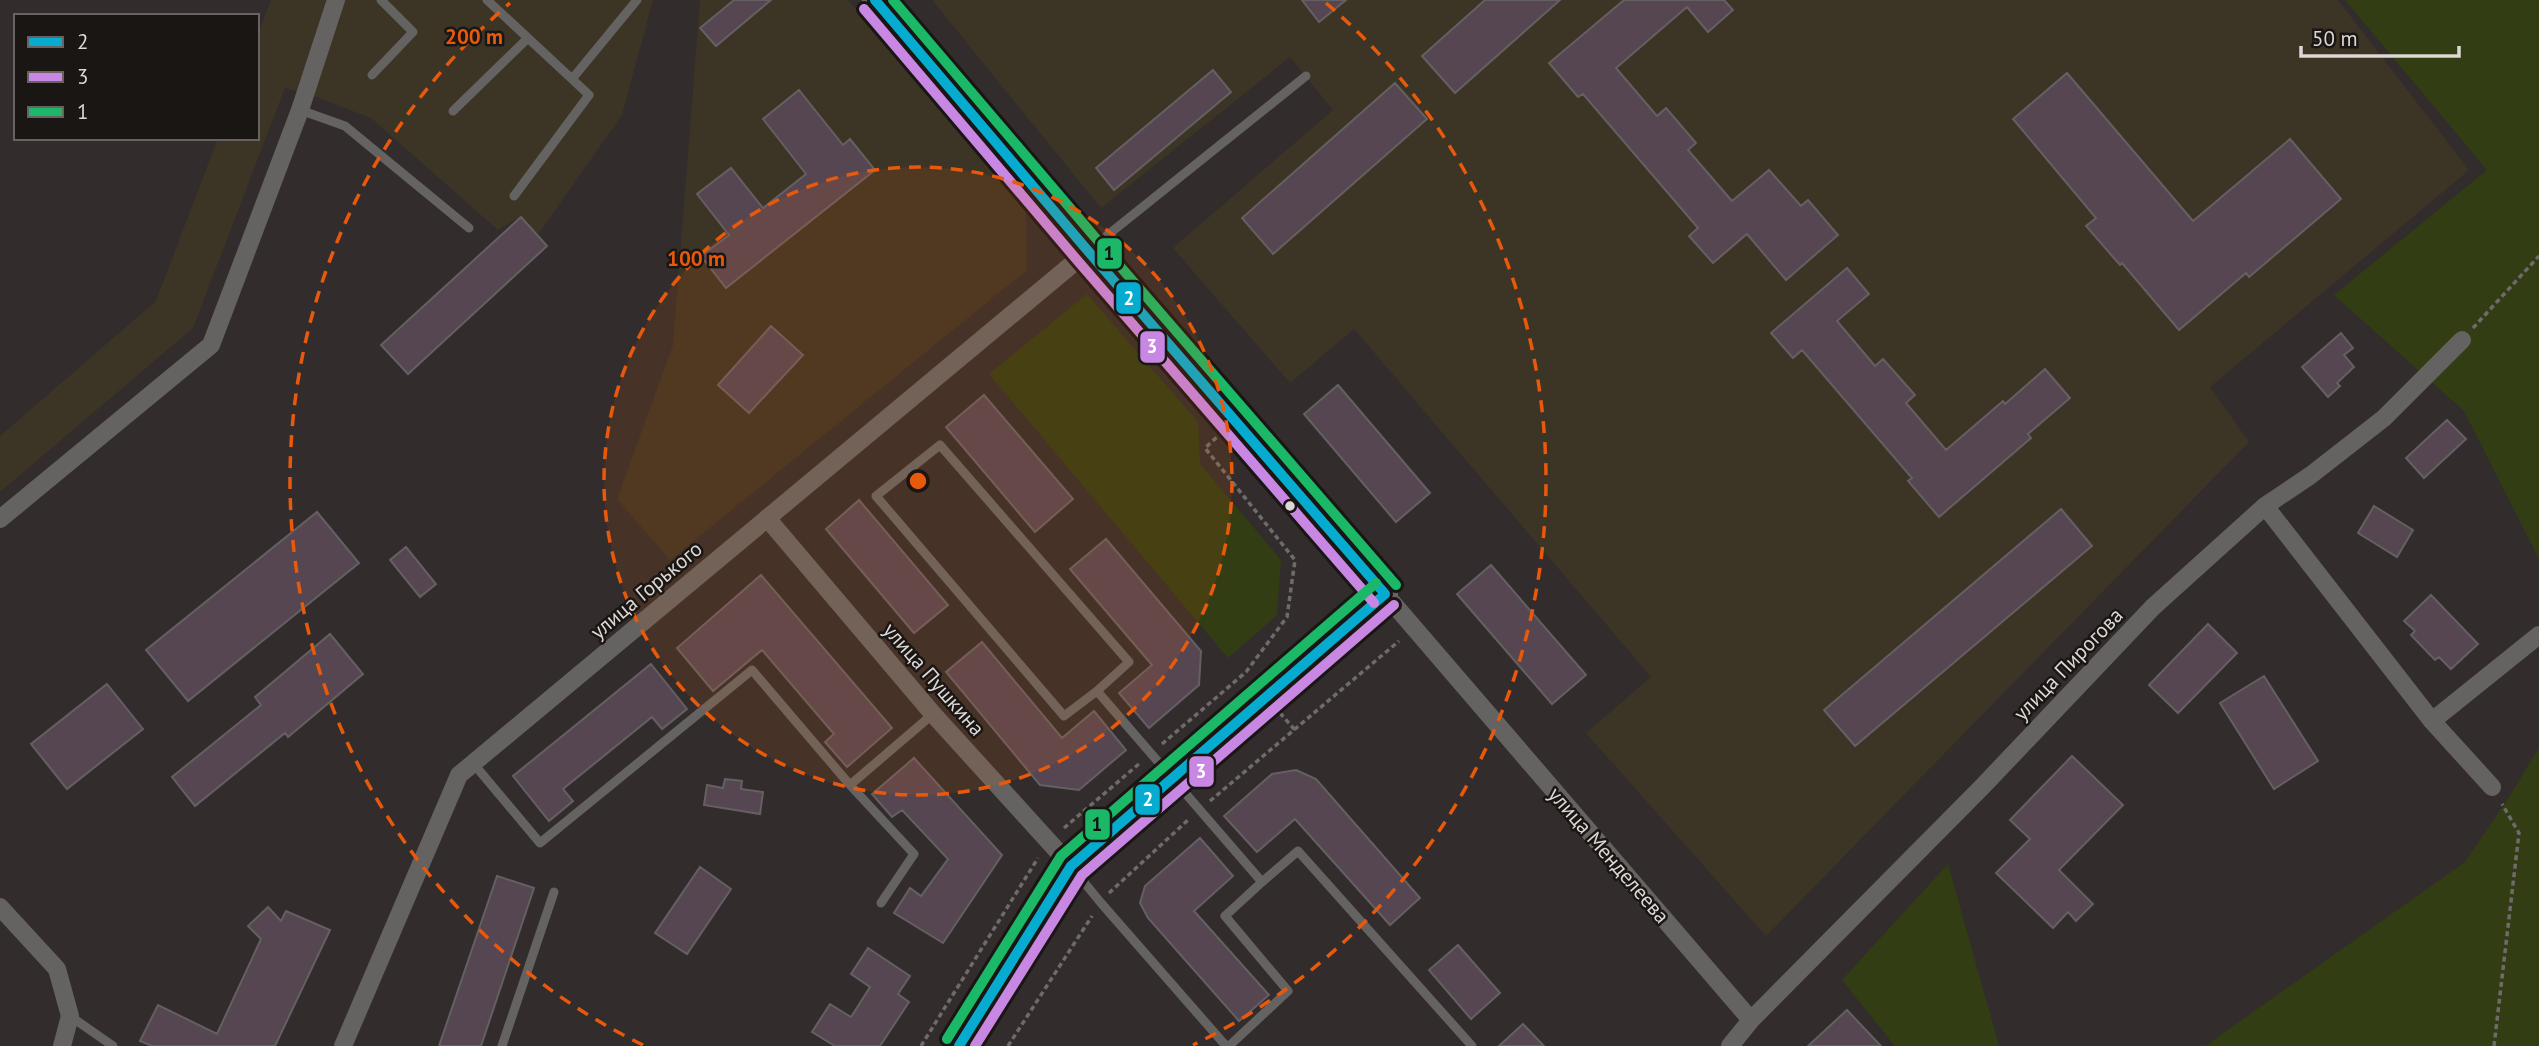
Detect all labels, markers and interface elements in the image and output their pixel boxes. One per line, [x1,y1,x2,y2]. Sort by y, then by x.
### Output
legend [14,14,259,140]
scale bar [2301,14,2458,58]
text: 200 m [445,23,503,50]
text: 50 m [2312,25,2358,52]
text: 2 [77,28,88,55]
text: 3 [77,63,88,90]
text: 1 [77,98,88,125]
line badge: 1 [1096,237,1123,270]
text: 1 [1104,241,1114,265]
text: 100 m [667,245,725,272]
line badge: 2 [1115,281,1142,315]
text: 2 [1124,286,1134,310]
line badge: 3 [1139,330,1166,364]
text: 3 [1147,334,1157,358]
centre of rings [906,469,930,493]
unlabelled marker [1283,499,1297,513]
street label: улица Горького [584,535,708,645]
street label: улица Пирогова [2007,602,2129,726]
street label: улица Пушкина [877,617,991,741]
line badge: 3 [1188,755,1215,788]
text: 3 [1196,759,1206,783]
street label: улица Менделеева [1542,781,1676,929]
line badge: 2 [1134,783,1161,816]
text: 2 [1143,787,1153,811]
line badge: 1 [1084,808,1111,841]
text: 1 [1092,812,1102,836]

